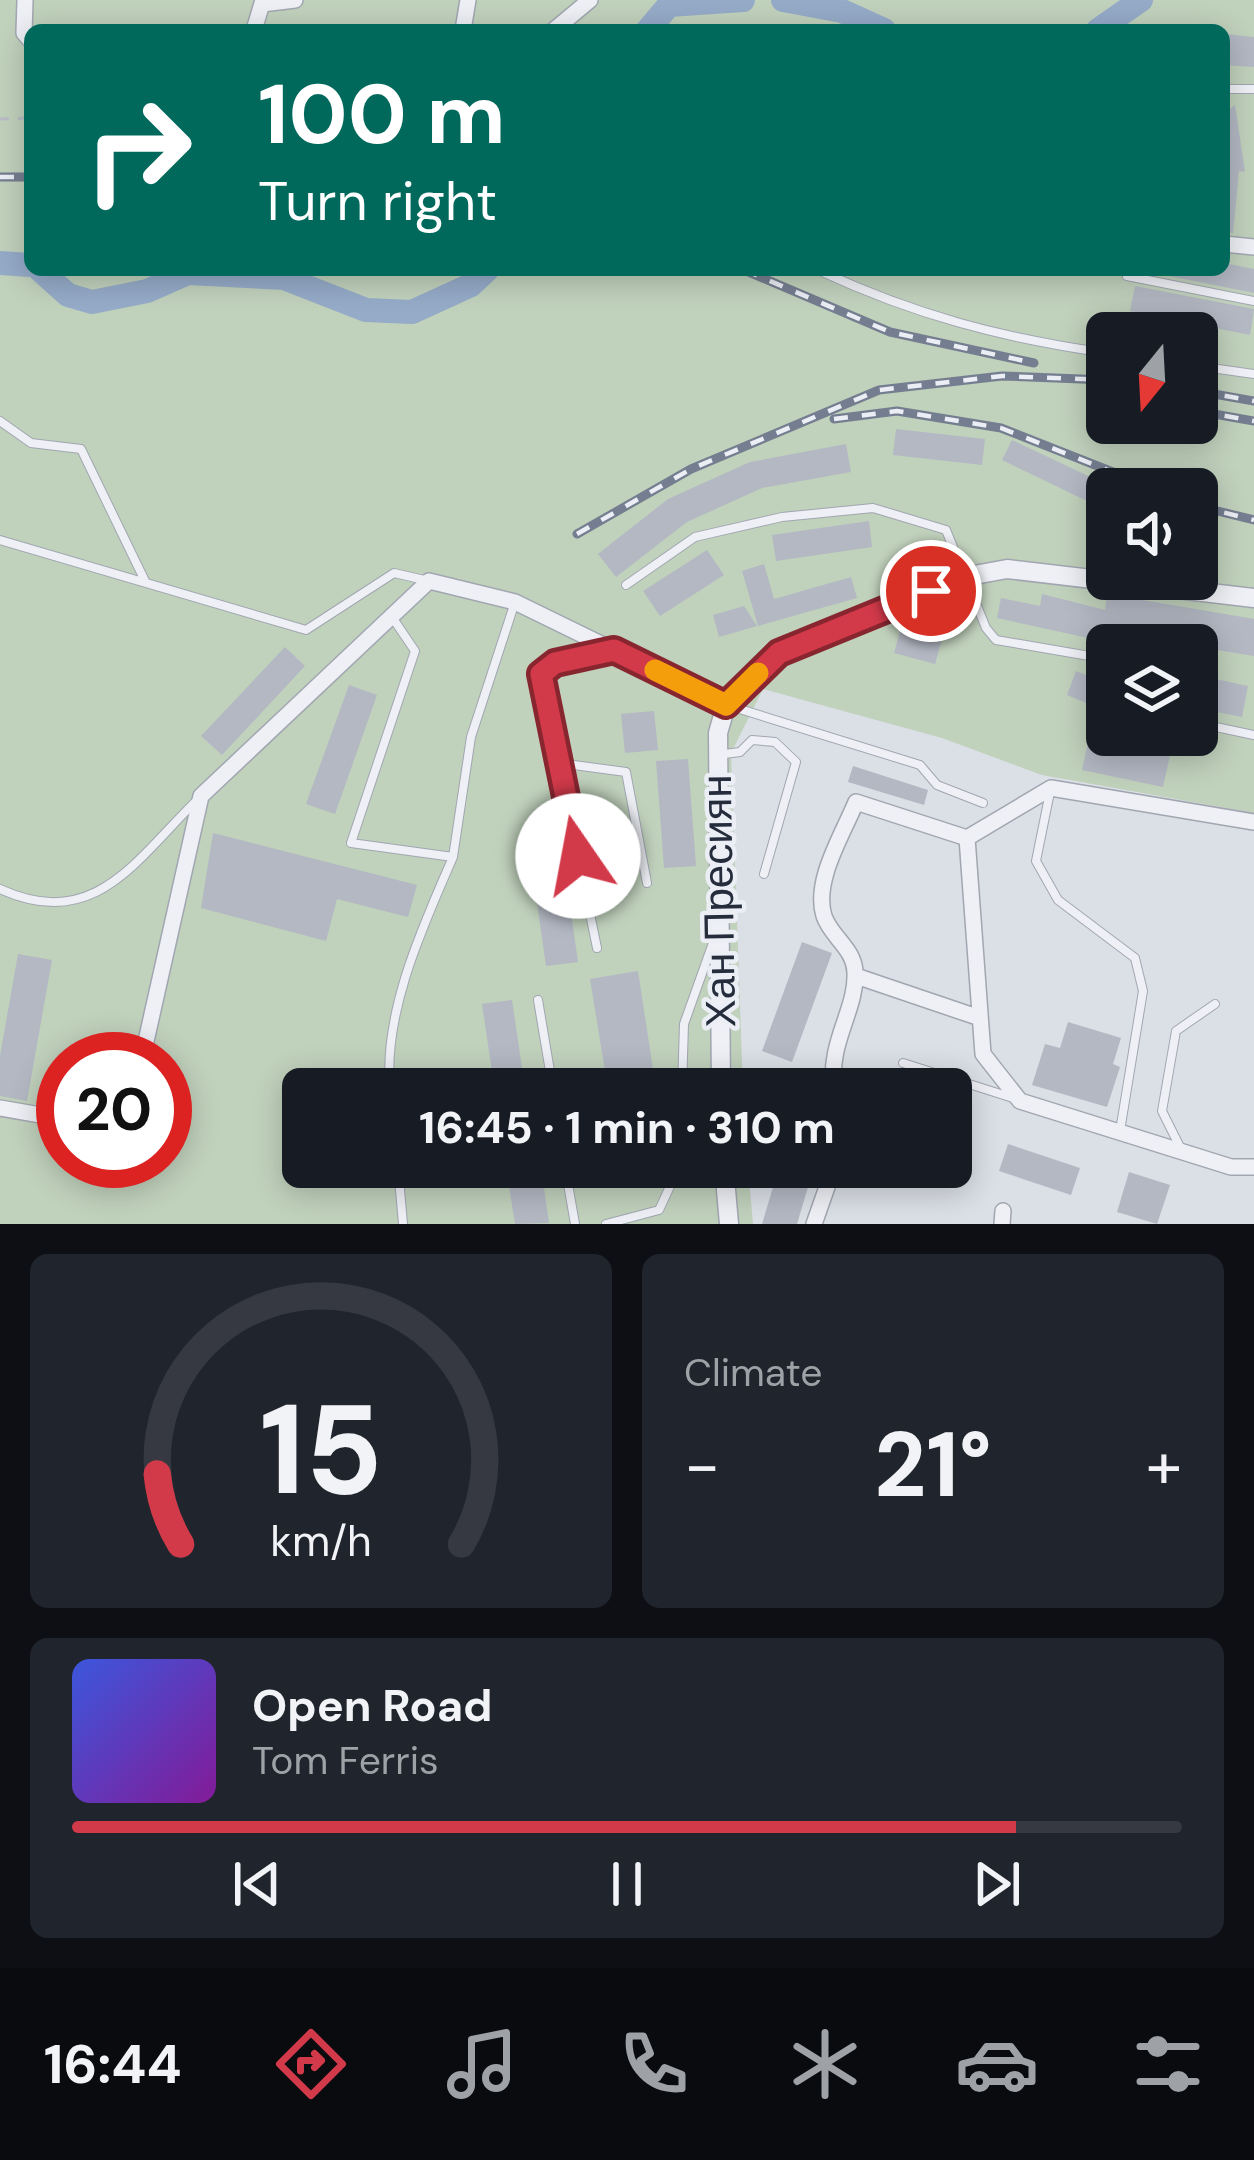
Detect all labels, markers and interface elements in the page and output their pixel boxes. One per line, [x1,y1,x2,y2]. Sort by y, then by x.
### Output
text: 100 m [258,60,506,169]
icon: right [60,72,216,228]
text: Turn right [258,166,497,237]
north arrow [1086,312,1218,444]
map controls [1086,312,1218,756]
button: sound [1086,468,1218,600]
pin [880,540,982,642]
icon: arrive [898,558,964,624]
button: layers [1086,624,1218,756]
street label: Хан Пресиян [689,774,748,1028]
position arrow [515,793,641,919]
speed limit sign: 20 [36,1032,192,1188]
text: 16:45 · 1 min · 310 m [419,1098,835,1157]
text: Climate [684,1347,822,1398]
text: 15 [259,1369,383,1532]
text: 21° [874,1407,992,1524]
text: − [684,1423,720,1508]
text: + [1146,1423,1182,1508]
text: km/h [270,1513,372,1569]
text: Open Road [252,1676,493,1735]
text: Tom Ferris [252,1735,439,1786]
icon: previous [224,1851,290,1917]
icon: pause [594,1851,660,1917]
icon: next [964,1851,1030,1917]
icon: directions [269,2022,353,2106]
icon: music [440,2022,524,2106]
icon: phone [612,2022,696,2106]
icon: climate [783,2022,867,2106]
icon: car [955,2022,1039,2106]
icon: filters [1126,2022,1210,2106]
text: 16:44 [44,2029,182,2100]

